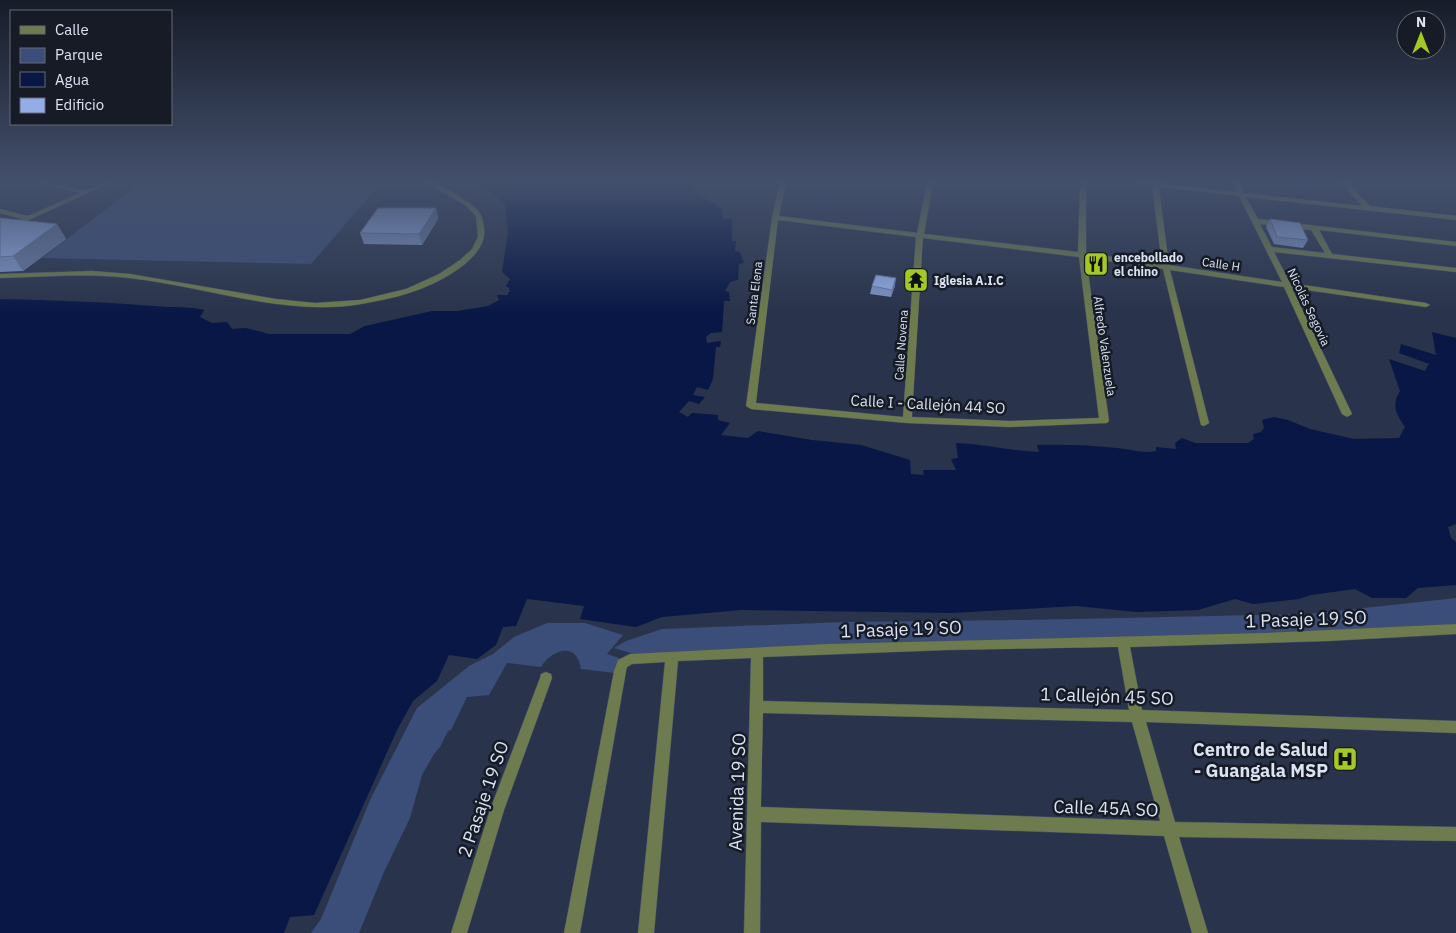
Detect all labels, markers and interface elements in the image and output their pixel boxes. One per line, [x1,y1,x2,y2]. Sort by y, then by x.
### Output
legend [10,10,172,125]
north arrow [1396,10,1446,60]
text: N [1416,13,1426,31]
text: Calle [55,20,89,39]
text: Parque [55,45,103,64]
text: Agua [55,70,89,89]
text: Edificio [55,95,104,114]
place label: encebollado el chino [1114,250,1183,279]
restaurant icon: encebollado el chino [1083,251,1109,277]
street label: Calle H [1201,254,1241,274]
street label: Santa Elena [743,260,765,326]
street label: Nicolás Segovia [1284,266,1334,349]
temple icon: Iglesia A.I.C [903,267,929,293]
place label: Iglesia A.I.C [934,273,1004,288]
street label: Alfredo Valenzuela [1091,295,1120,398]
street label: Calle Novena [891,309,911,381]
street label: Calle I - Callejón 44 SO [850,390,1006,418]
street label: 1 Pasaje 19 SO [1245,605,1367,633]
street label: 1 Pasaje 19 SO [840,615,962,643]
street label: 1 Callejón 45 SO [1040,682,1174,710]
street label: Avenida 19 SO [723,733,751,851]
street label: 2 Pasaje 19 SO [452,738,514,860]
place label: Centro de Salud - Guangala MSP [1193,738,1328,782]
hospital icon: Centro de Salud - Guangala MSP [1332,746,1358,772]
street label: Calle 45A SO [1053,795,1159,821]

